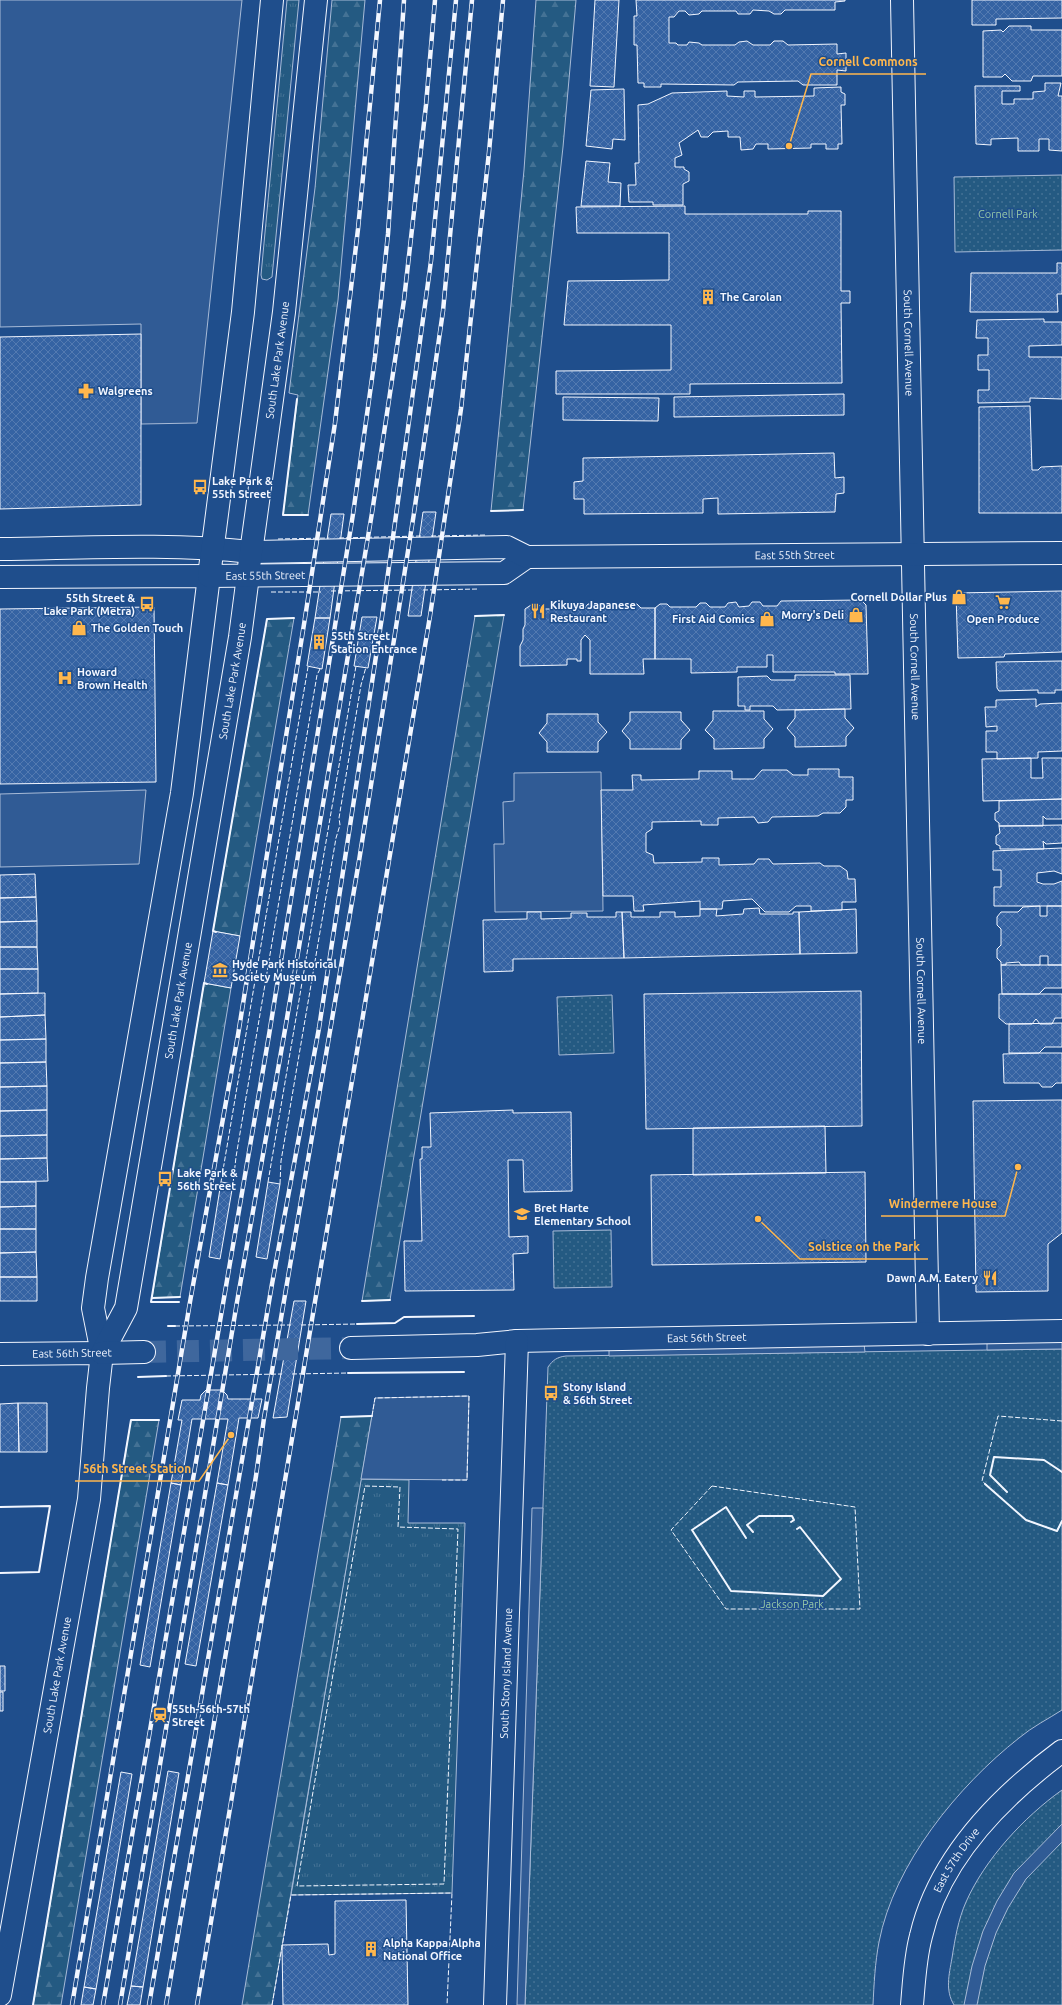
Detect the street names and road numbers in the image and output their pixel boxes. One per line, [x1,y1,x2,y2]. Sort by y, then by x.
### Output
street label: South Cornell Avenue [902,289,916,396]
street label: South Lake Park Avenue [263,301,291,419]
street label: East 55th Street [755,549,835,561]
street label: East 55th Street [226,569,306,582]
street label: South Cornell Avenue [908,613,922,720]
street label: South Lake Park Avenue [217,622,248,740]
street label: South Cornell Avenue [914,937,928,1044]
street label: South Lake Park Avenue [162,941,194,1060]
street label: East 56th Street [667,1331,747,1344]
street label: East 56th Street [32,1346,113,1360]
street label: South Stony Island Avenue [498,1608,514,1739]
street label: South Lake Park Avenue [41,1616,73,1734]
street label: East 57th Drive [931,1825,982,1894]

